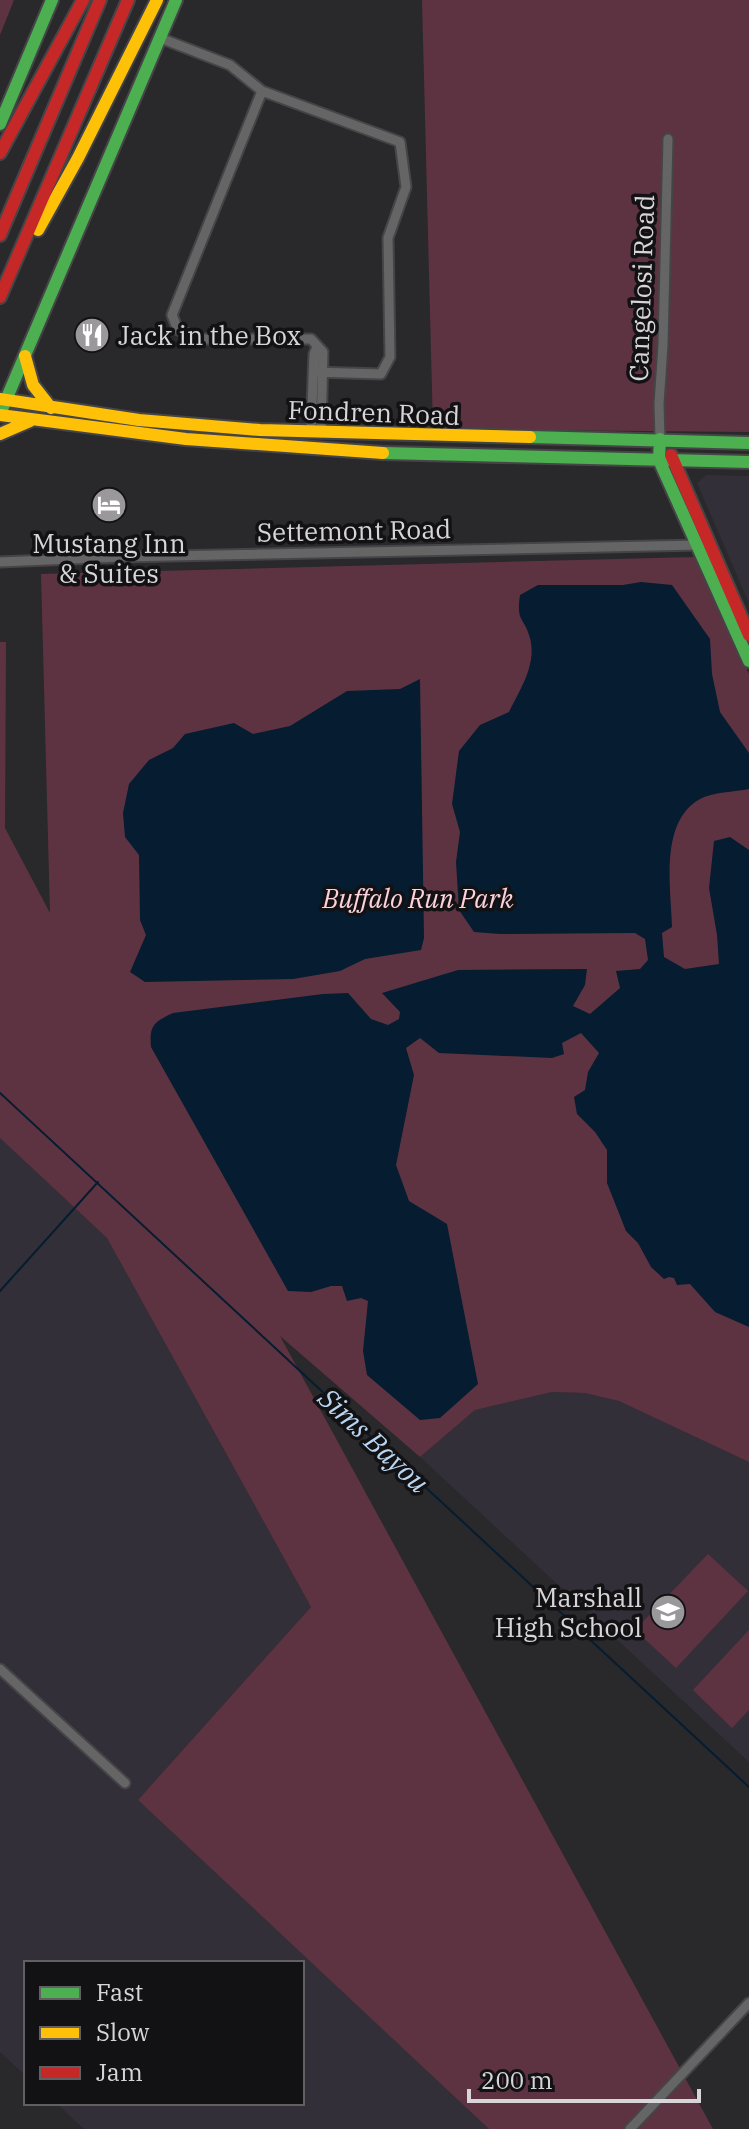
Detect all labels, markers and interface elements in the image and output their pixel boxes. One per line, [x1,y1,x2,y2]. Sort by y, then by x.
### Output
street label: Cangelosi Road [621,194,661,382]
restaurant icon: Jack in the Box [73,316,111,354]
place label: Jack in the Box [118,318,301,352]
street label: Fondren Road [287,392,461,432]
hotel icon: Mustang Inn & Suites [90,486,128,524]
street label: Settemont Road [256,511,452,549]
place label: Mustang Inn & Suites [32,526,186,590]
park label: Buffalo Run Park [321,881,514,915]
water label: Sims Bayou [310,1379,437,1501]
place label: Marshall High School [495,1580,642,1644]
school or university icon: Marshall High School [649,1593,687,1631]
legend [24,1961,304,2105]
text: Fast [96,1976,143,2008]
text: Slow [96,2016,150,2048]
scale bar [469,2053,699,2103]
text: Jam [96,2056,143,2088]
text: 200 m [481,2064,553,2096]

